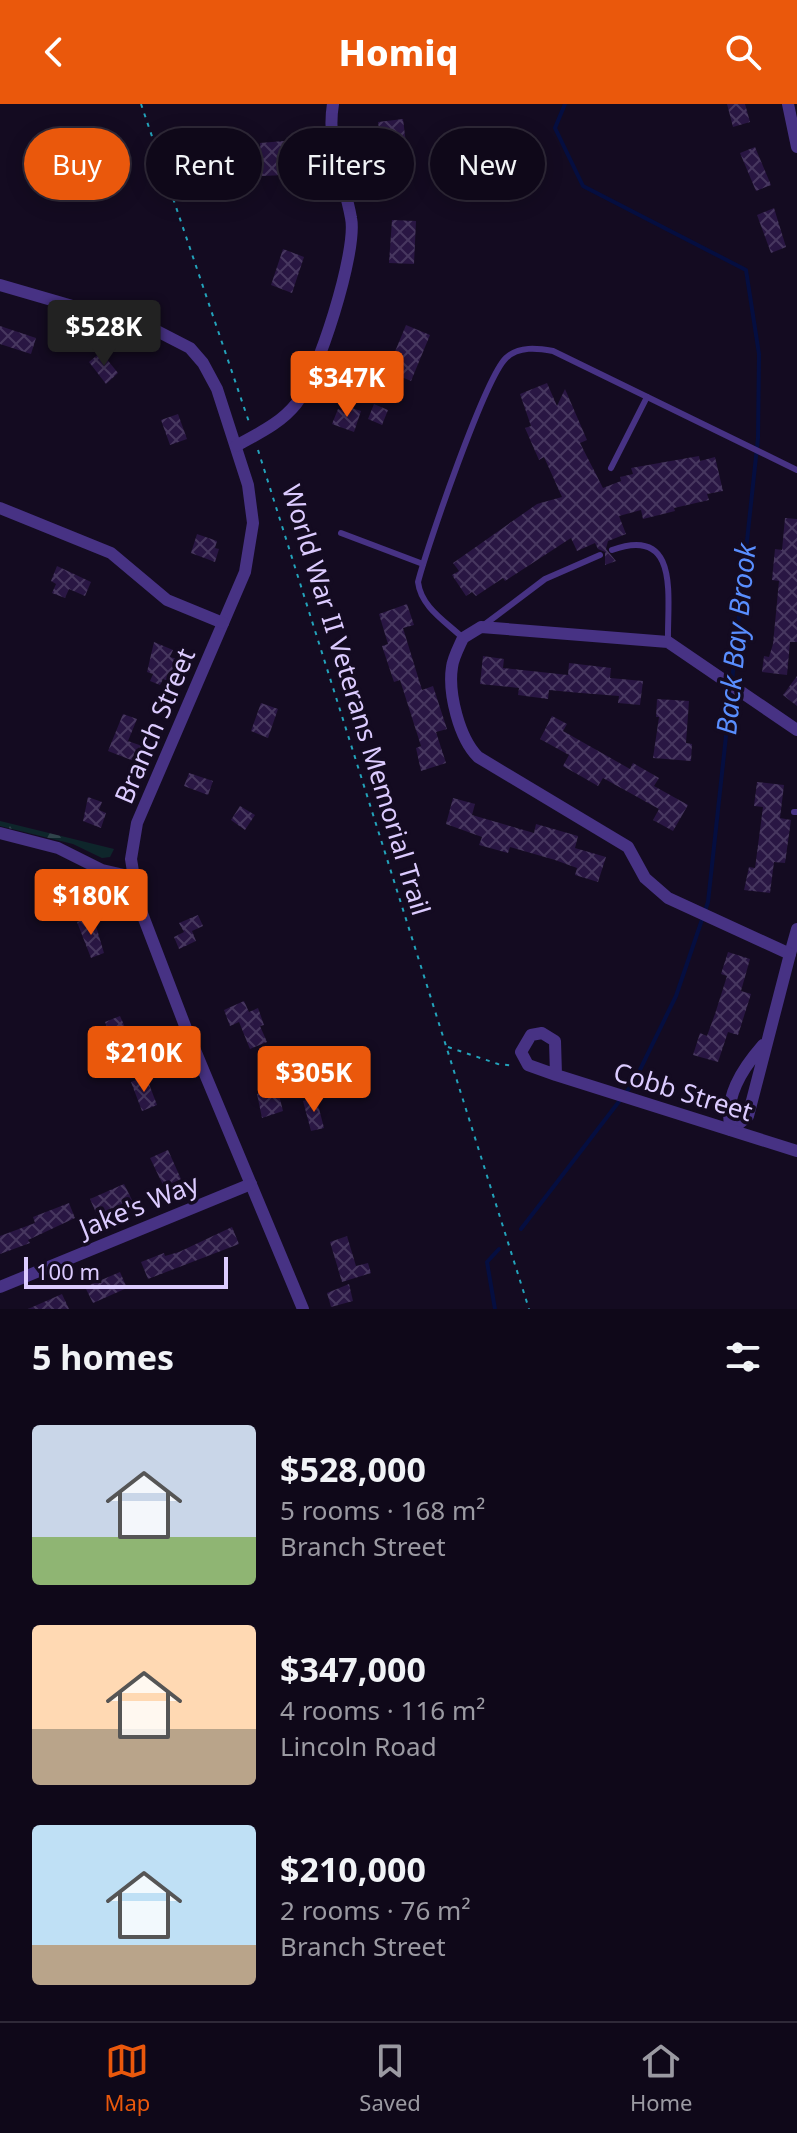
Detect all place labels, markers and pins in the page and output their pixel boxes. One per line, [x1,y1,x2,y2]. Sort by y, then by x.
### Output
pin: $528K [48,300,160,368]
pin: $347K [291,351,403,419]
pin: $180K [35,869,147,937]
pin: $210K [88,1026,200,1094]
pin: $305K [258,1046,370,1114]

